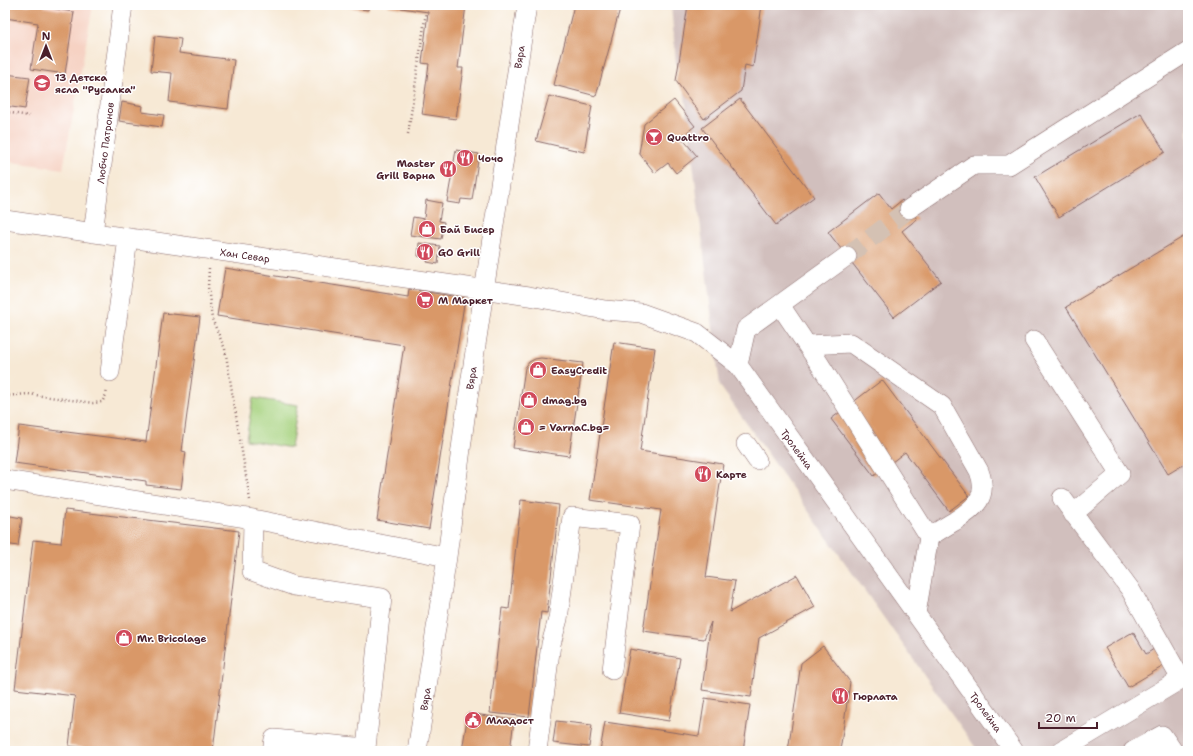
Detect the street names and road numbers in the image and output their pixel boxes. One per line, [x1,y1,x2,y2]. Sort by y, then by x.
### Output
street label: Вяра [511,44,528,69]
street label: Любчо Патронов [94,101,117,185]
street label: Хан Севар [219,246,271,265]
street label: Вяра [463,365,480,390]
street label: Тролейна [778,427,816,473]
street label: Вяра [417,686,434,712]
street label: Тролейна [967,690,1005,736]

